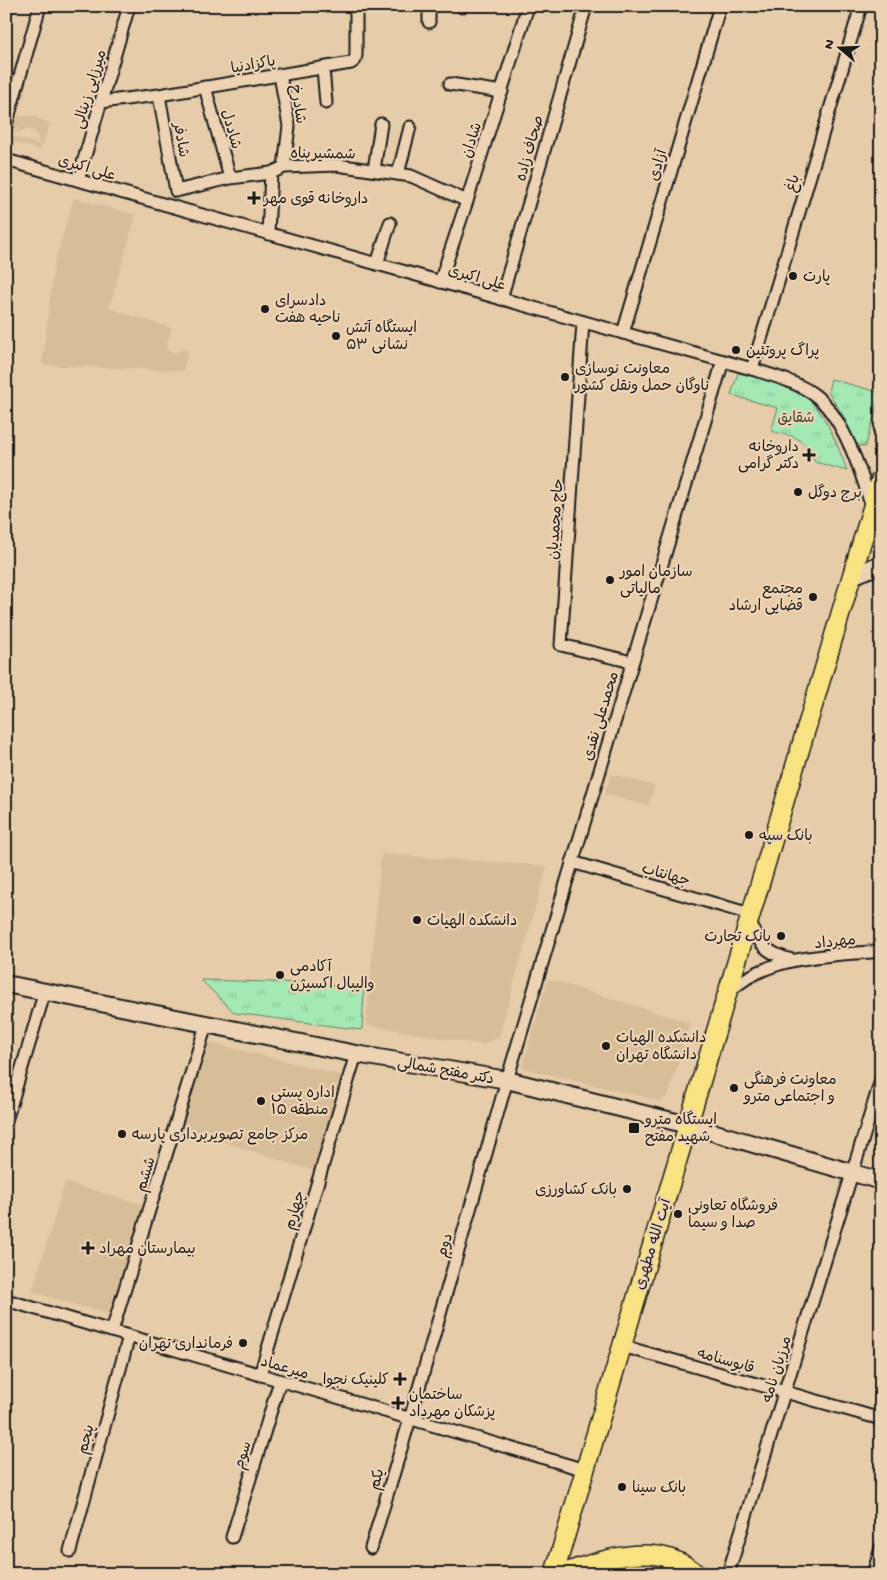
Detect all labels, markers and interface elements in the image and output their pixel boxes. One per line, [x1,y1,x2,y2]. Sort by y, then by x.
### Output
north arrow [814,22,864,72]
text: N [821,37,840,52]
street label: میرزایی زینالی [70,48,111,131]
street label: پاکزادنیا [230,53,277,79]
street label: شادرخ [285,84,309,125]
street label: شاددل [216,108,244,151]
street label: صحاف زاده [513,113,549,184]
street label: شادفر [168,120,192,159]
street label: شادان [459,121,487,161]
street label: شمشیرپناه [290,145,356,165]
street label: آزادی [645,146,673,183]
street label: علی‌ اکبری [56,152,117,186]
street label: باغ [782,172,805,195]
place label: داروخانه قوی مهر [262,191,368,209]
marker: داروخانه قوی مهر [248,192,260,204]
street label: علی‌ اکبری [446,262,507,296]
place label: پارت [803,269,830,287]
marker: پارت [787,270,799,282]
place label: دادسرای ناحیه هفت [275,293,340,328]
marker: دادسرای ناحیه هفت [259,303,271,315]
place label: ایستگاه آتش نشانی ۵۳ [346,318,417,355]
marker: ایستگاه آتش نشانی ۵۳ [330,330,342,342]
place label: پراگ پروتئین [746,341,819,361]
marker: پراگ پروتئین [730,344,742,356]
place label: معاونت نوسازی ناوگان حمل ونقل کشور [574,361,709,396]
marker: معاونت نوسازی ناوگان حمل ونقل کشور [559,371,571,383]
park label: شقایق [778,410,814,428]
place label: داروخانه دکتر گرامی [738,439,799,474]
marker: داروخانه دکتر گرامی [803,449,815,461]
street label: حاج محمدیان [545,478,569,560]
place label: برج دوگل [808,483,862,503]
marker: برج دوگل [792,486,804,498]
place label: سازمان امور مالیاتی [619,564,693,599]
marker: سازمان امور مالیاتی [604,574,616,586]
place label: مجتمع قضایی ارشاد [729,581,803,616]
marker: مجتمع قضایی ارشاد [807,591,819,603]
street label: محمدعلی نقدی [580,670,624,763]
place label: بانک سپه [759,828,813,846]
marker: بانک سپه [743,829,755,841]
street label: جهانتاب [639,860,692,891]
place label: دانشکده الهیات [427,913,517,931]
marker: دانشکده الهیات [411,914,423,926]
place label: بانک تجارت [704,929,771,947]
marker: بانک تجارت [775,930,787,942]
street label: مهرداد [814,932,857,954]
place label: آکادمی والیبال اکسیژن [290,958,375,994]
marker: آکادمی والیبال اکسیژن [274,969,286,981]
place label: دانشکده الهیات دانشگاه تهران [616,1030,706,1065]
marker: دانشکده الهیات دانشگاه تهران [600,1040,612,1052]
street label: دکتر مفتح شمالی [396,1055,495,1089]
place label: معاونت فرهنگی و اجتماعی مترو [743,1070,837,1107]
marker: معاونت فرهنگی و اجتماعی مترو [728,1082,740,1094]
place label: اداره پستی منطقه ۱۵ [271,1085,335,1120]
marker: اداره پستی منطقه ۱۵ [255,1095,267,1107]
place label: ایستگاه مترو شهید مفتح [644,1110,717,1147]
marker: ایستگاه مترو شهید مفتح [627,1121,641,1135]
place label: مرکز جامع تصویربرداری پارسه [132,1127,308,1145]
marker: مرکز جامع تصویربرداری پارسه [116,1128,128,1140]
street label: ششم [133,1155,162,1194]
place label: بانک کشاورزی [535,1182,617,1200]
marker: بانک کشاورزی [621,1183,633,1195]
street label: چهارم [282,1189,310,1232]
street label: آیت الله مطهری [631,1195,677,1292]
place label: فروشگاه تعاونی صدا و سیما [688,1196,778,1233]
marker: فروشگاه تعاونی صدا و سیما [672,1208,684,1220]
street label: دوم [434,1231,459,1260]
marker: بیمارستان مهراد [81,1241,95,1255]
place label: بیمارستان مهراد [99,1241,196,1259]
street label: مرزبان نامه [759,1334,797,1405]
place label: فرمانداری تهران [139,1336,233,1354]
marker: فرمانداری تهران [237,1337,249,1349]
street label: قابوسنامه [695,1345,756,1379]
street label: میرعماد [258,1354,310,1384]
place label: کلینیک نجوا [323,1372,389,1390]
marker: کلینیک نجوا [393,1372,407,1386]
place label: ساختمان پزشکان مهرداد [409,1387,495,1422]
marker: ساختمان پزشکان مهرداد [391,1396,405,1410]
street label: پنجم [74,1423,100,1457]
street label: سوم [231,1439,258,1472]
street label: یکم [366,1467,391,1493]
place label: بانک سینا [632,1480,686,1498]
marker: بانک سینا [616,1481,628,1493]

